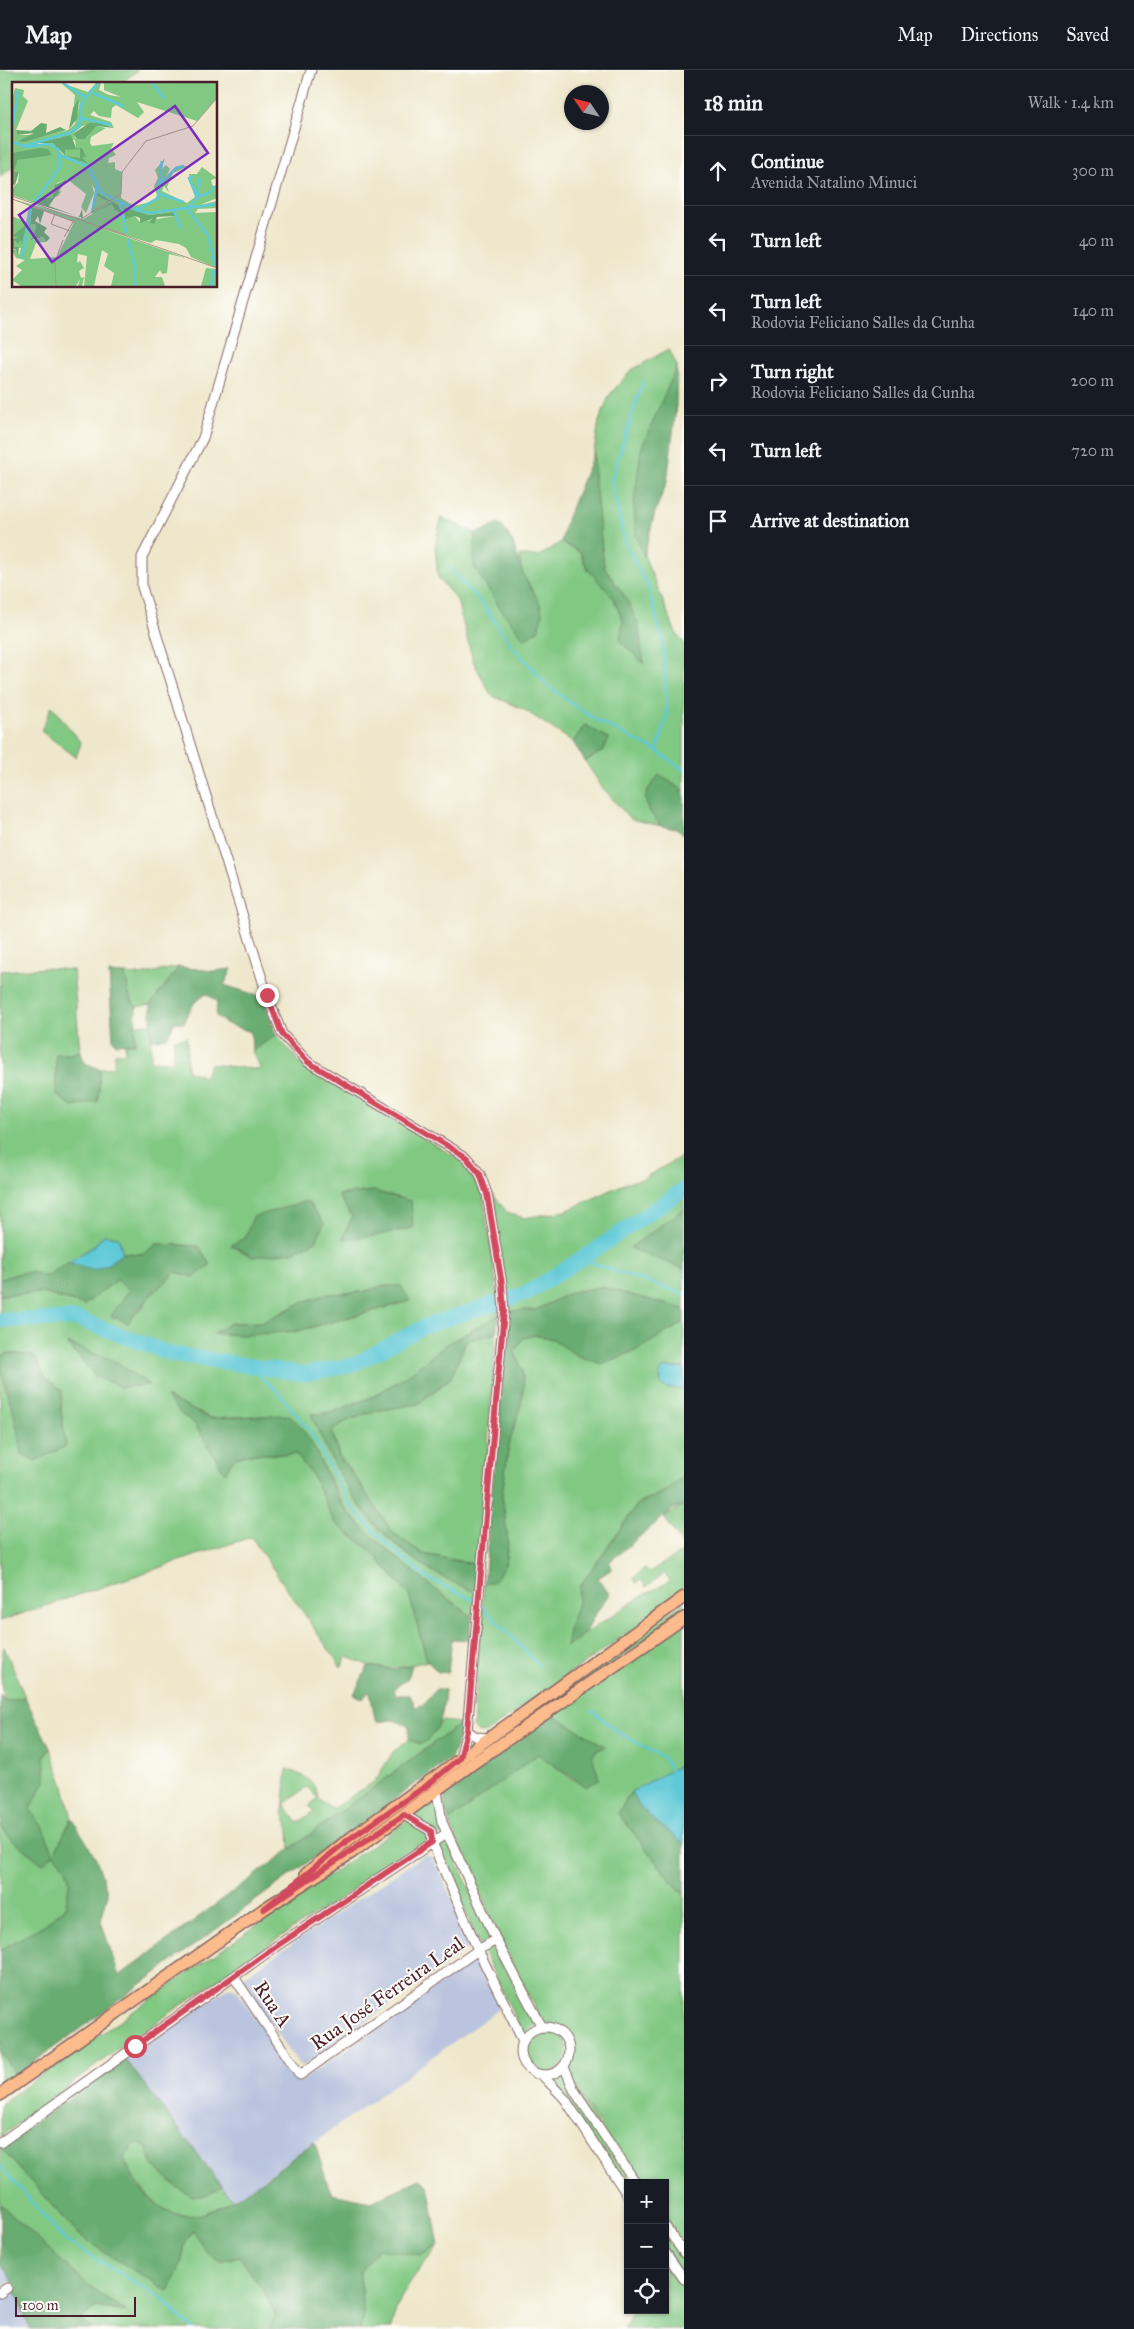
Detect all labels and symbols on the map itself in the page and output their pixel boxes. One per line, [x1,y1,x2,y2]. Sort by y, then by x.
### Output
inset map [12,82,218,288]
north arrow [564,85,609,130]
route end [256,984,279,1007]
street label: Rua José Ferreira Leal [306,1931,469,2056]
street label: Rua A [249,1976,297,2032]
route start [124,2035,147,2058]
scale bar [15,2294,136,2317]

